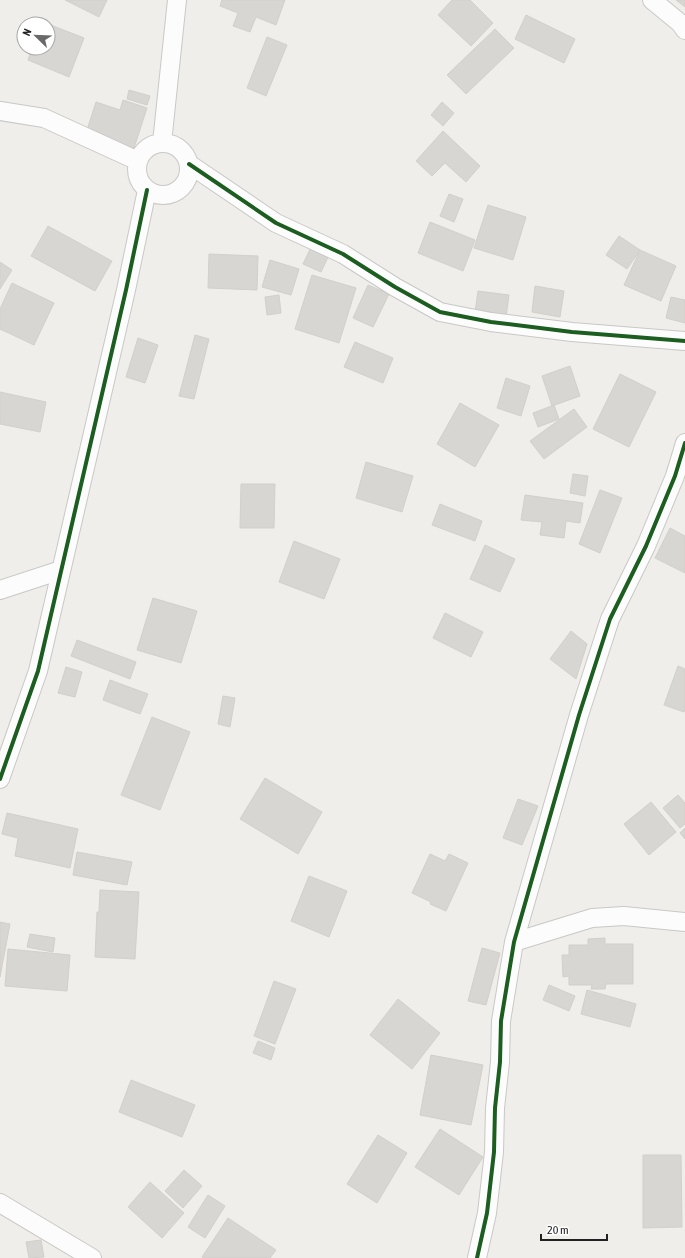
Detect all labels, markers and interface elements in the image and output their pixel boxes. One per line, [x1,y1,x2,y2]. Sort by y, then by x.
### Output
north arrow [16,16,56,56]
text: N [20,27,34,37]
scale bar [541,1216,607,1242]
text: 20 m [547,1223,569,1237]

